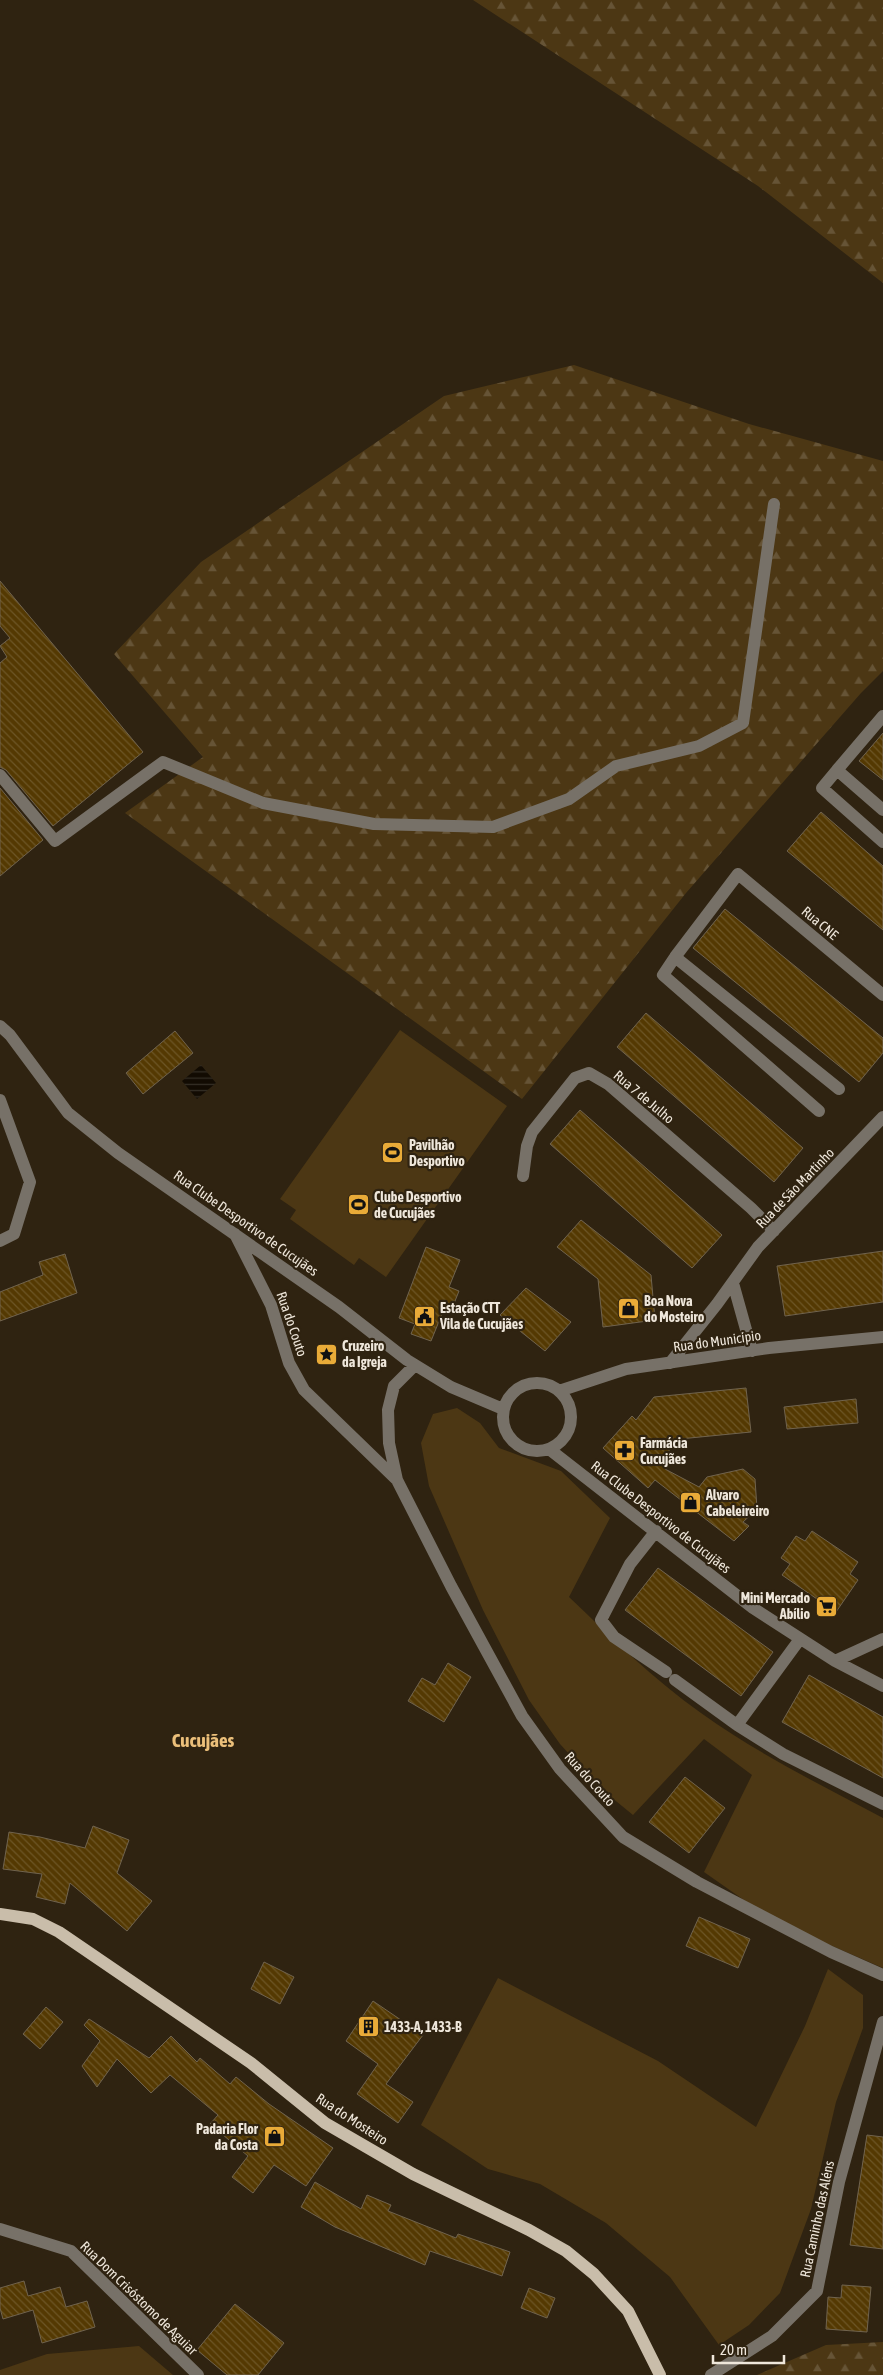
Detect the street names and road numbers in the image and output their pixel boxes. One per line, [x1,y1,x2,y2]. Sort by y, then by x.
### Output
street label: Rua CNE [798,903,842,943]
street label: Rua 7 de Julho [611,1067,677,1127]
street label: Rua de São Martinho [753,1145,837,1231]
street label: Rua Clube Desportivo de Cucujães [171,1167,321,1279]
street label: Rua do Couto [273,1290,311,1358]
street label: Rua do Município [672,1327,762,1355]
street label: Rua Clube Desportivo de Cucujães [588,1458,734,1576]
street label: Rua do Couto [561,1749,619,1809]
street label: Rua do Mosteiro [313,2090,391,2148]
street label: Rua Caminho das Aléns [797,2159,837,2279]
street label: Rua Dom Crisóstomo de Aguiar [77,2238,201,2359]

